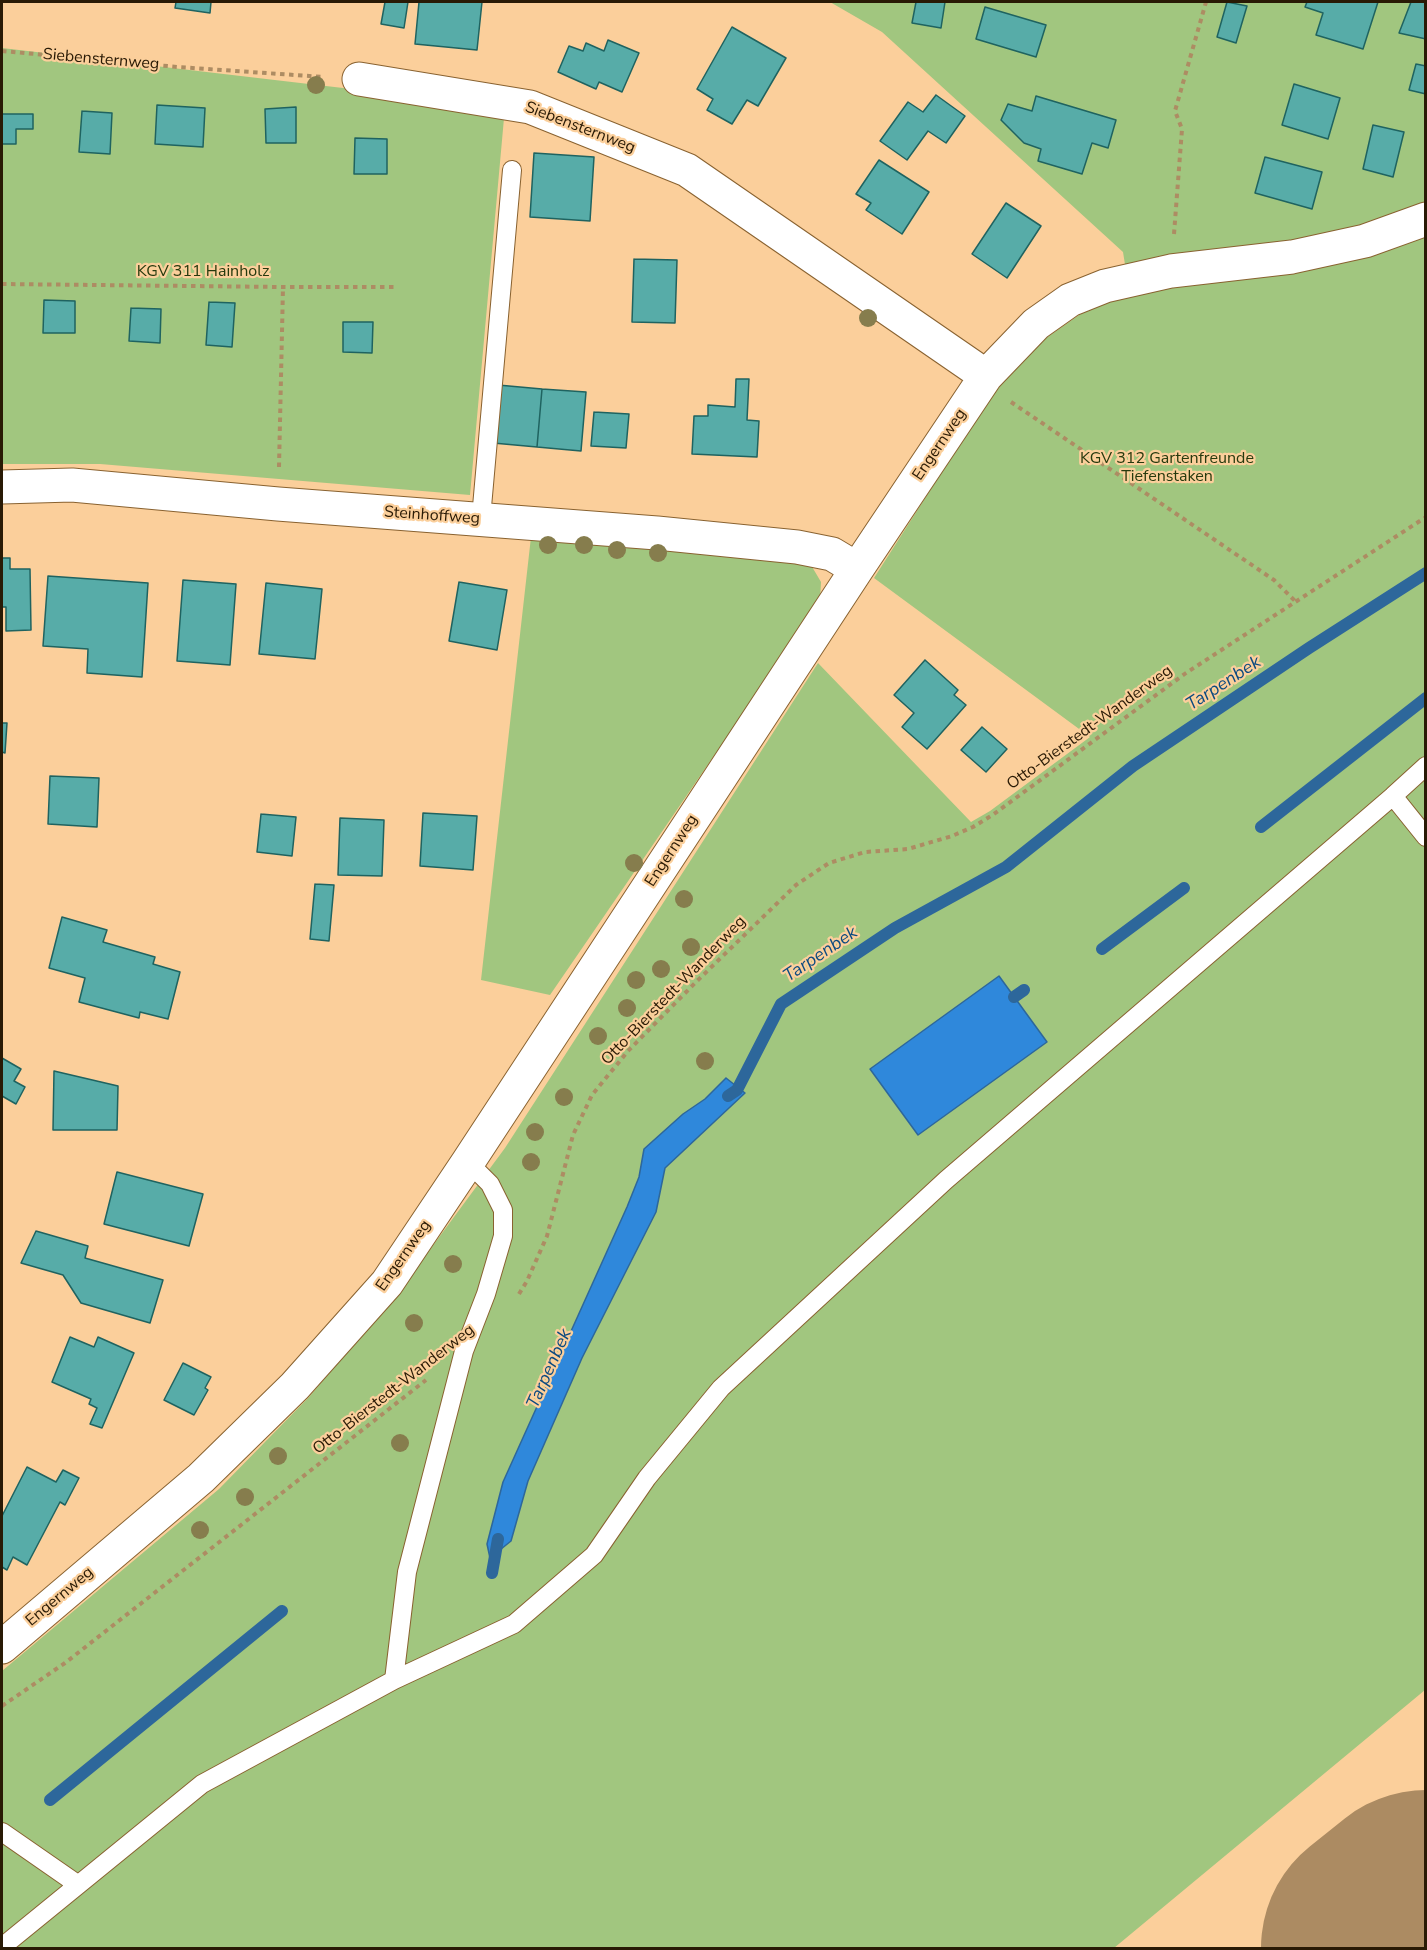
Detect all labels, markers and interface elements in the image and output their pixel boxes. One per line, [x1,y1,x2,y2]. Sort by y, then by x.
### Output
street label: Siebensternweg [42,45,160,75]
street label: Siebensternweg [522,98,638,158]
park label: KGV 311 Hainholz [137,262,269,282]
street label: Engernweg [909,406,971,484]
park label: KGV 312 Gartenfreunde Tiefenstaken [1080,449,1254,487]
street label: Steinhoffweg [383,503,481,529]
water label: Tarpenbek [1183,652,1265,716]
street label: Otto-Bierstedt-Wanderweg [1004,662,1176,794]
street label: Engernweg [642,811,702,891]
street label: Otto-Bierstedt-Wanderweg [598,912,750,1070]
water label: Tarpenbek [780,922,862,988]
street label: Engernweg [373,1217,435,1295]
street label: Otto-Bierstedt-Wanderweg [309,1321,479,1459]
water label: Tarpenbek [523,1326,577,1412]
street label: Engernweg [22,1563,98,1631]

